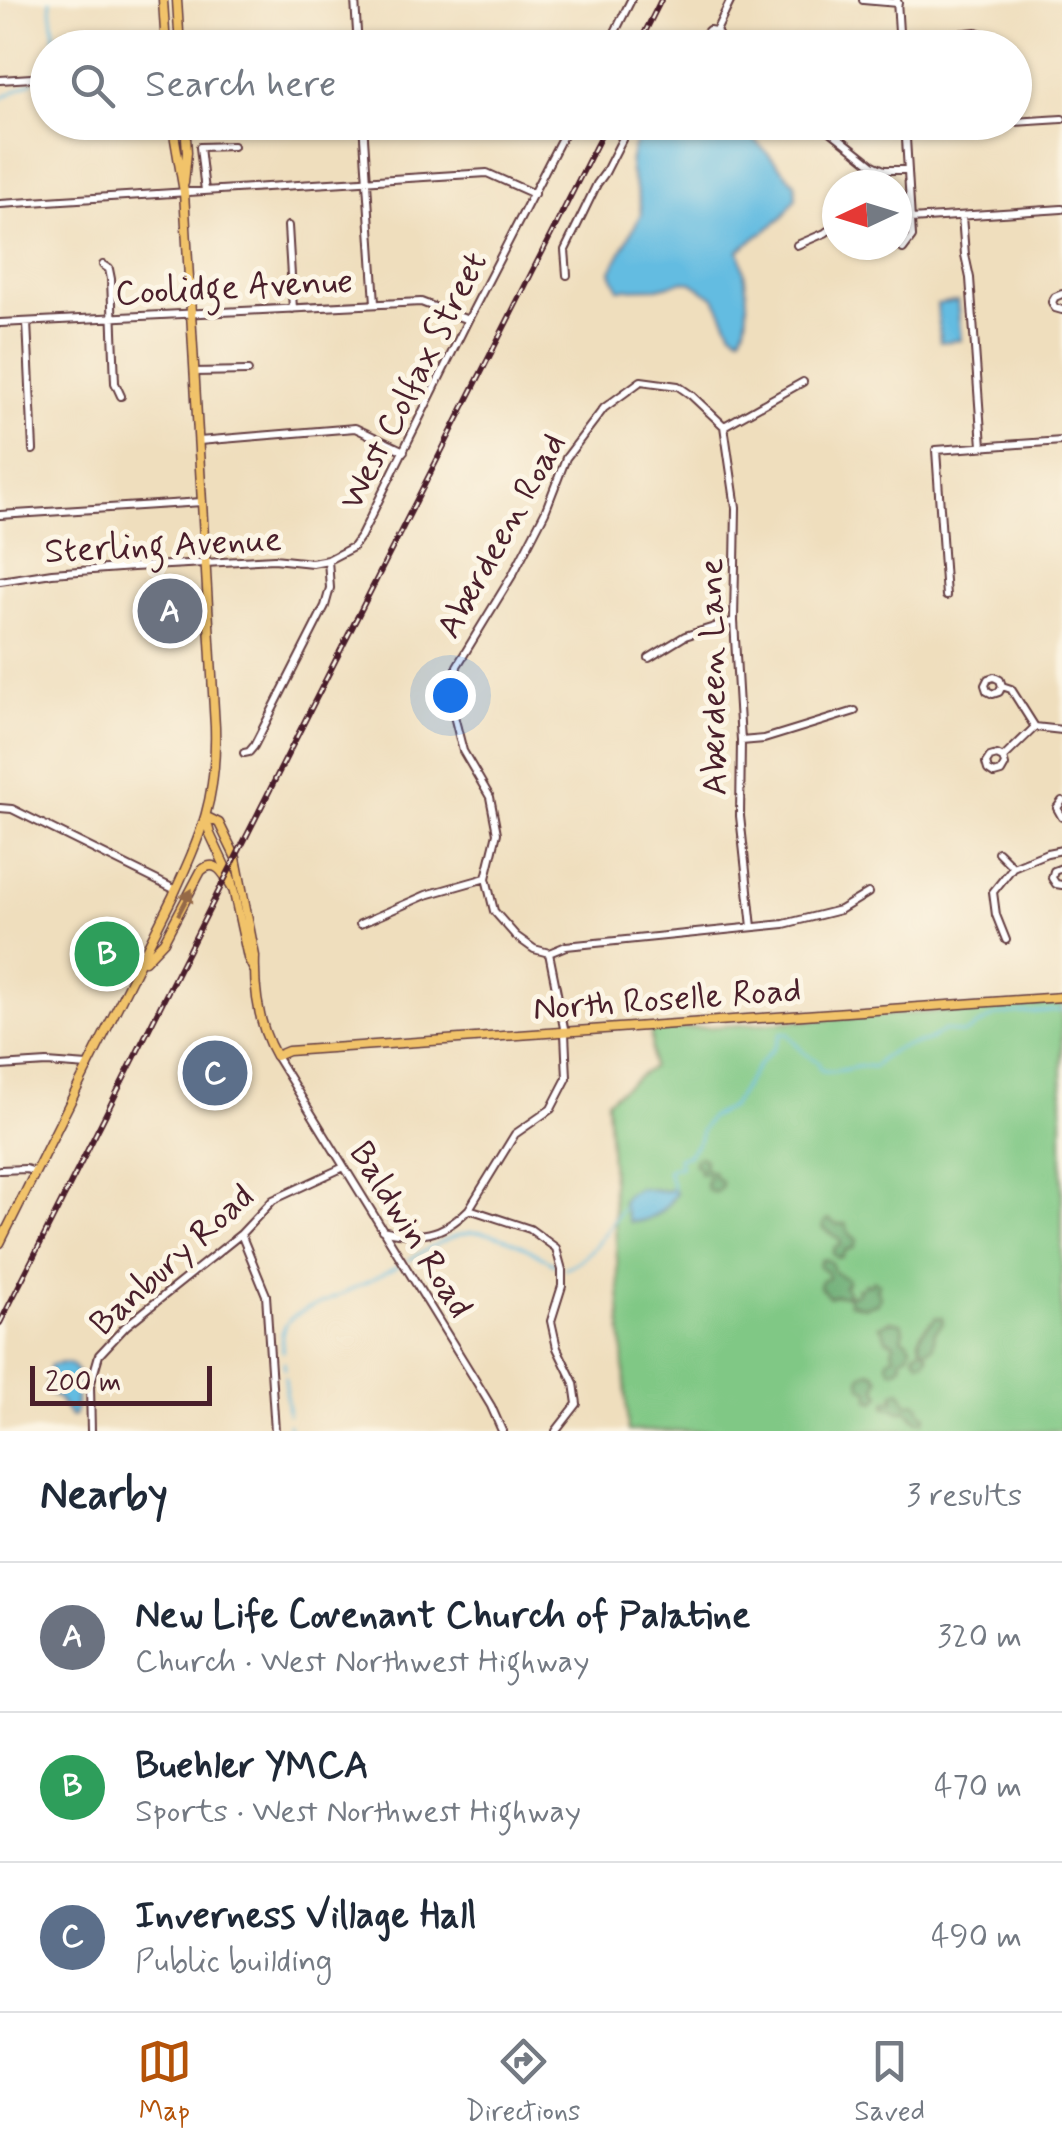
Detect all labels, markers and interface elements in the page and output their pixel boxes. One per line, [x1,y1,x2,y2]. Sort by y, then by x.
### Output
search box [30,30,1032,140]
icon: search [65,58,120,113]
text: Search here [145,61,336,110]
north arrow [822,170,912,260]
street label: West Colfax Street [329,244,499,518]
street label: Coolidge Avenue [114,259,354,321]
street label: Aberdeen Road [426,425,577,647]
street label: Sterling Avenue [43,517,283,579]
street label: Aberdeen Lane [689,558,739,796]
pin: A [138,574,202,648]
your location [425,670,476,721]
one-way arrow [176,887,193,916]
pin: B [74,916,140,992]
street label: North Roselle Road [531,968,803,1032]
pin: C [182,1036,248,1110]
street label: Baldwin Road [338,1133,483,1327]
street label: Banbury Road [80,1174,264,1347]
scale bar [30,1361,212,1406]
text: 200 m [45,1365,121,1402]
text: Nearby [40,1469,168,1524]
text: 3 results [906,1475,1022,1517]
text: New Life Covenant Church of Palatine [135,1592,751,1641]
text: A [62,1616,83,1658]
text: 320 m [937,1616,1022,1658]
text: Church · West Northwest Highway [135,1641,590,1683]
text: Buehler YMCA [135,1742,369,1791]
text: B [62,1766,83,1808]
text: 470 m [934,1766,1022,1808]
text: Sports · West Northwest Highway [135,1791,581,1833]
text: Inverness Village Hall [135,1892,477,1941]
text: C [61,1916,84,1958]
text: 490 m [931,1916,1022,1958]
text: Public building [135,1941,332,1983]
tab: Map [137,2034,192,2131]
tab: Directions [466,2034,581,2131]
tab: Saved [854,2034,925,2131]

